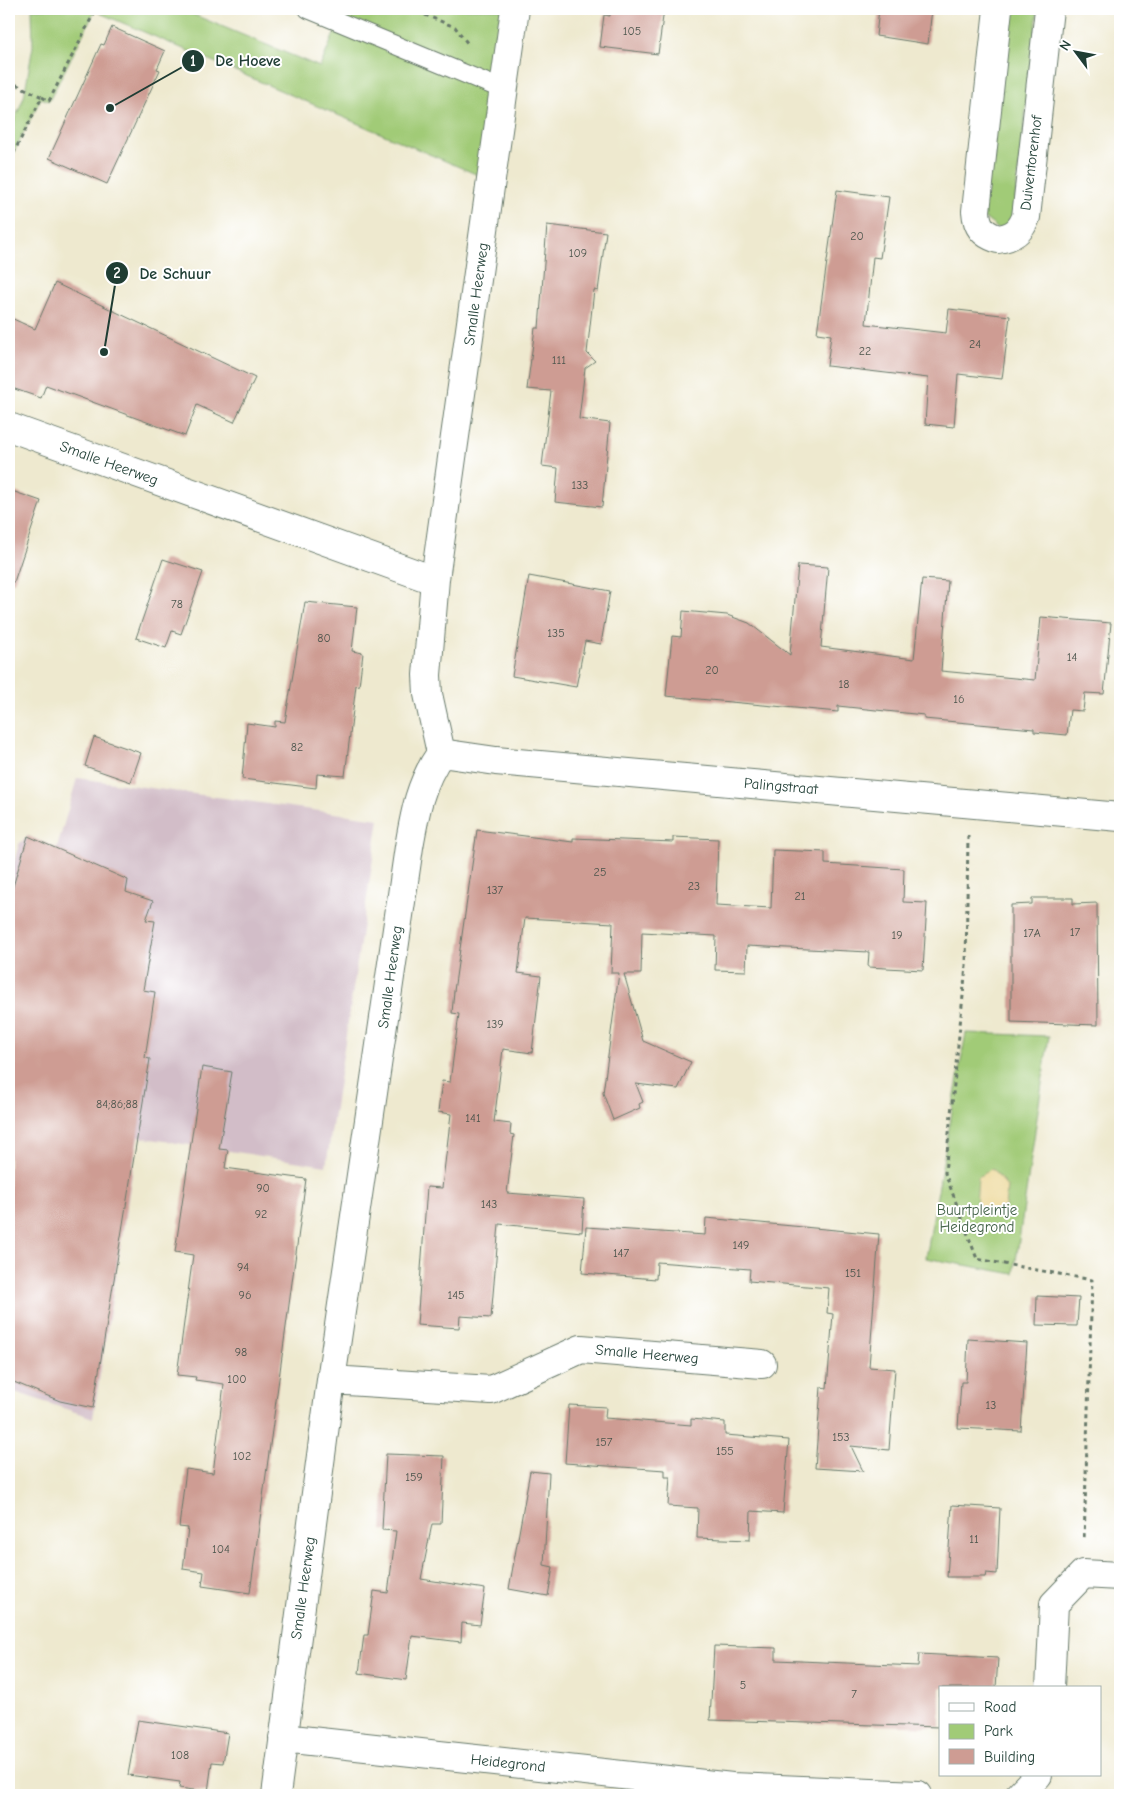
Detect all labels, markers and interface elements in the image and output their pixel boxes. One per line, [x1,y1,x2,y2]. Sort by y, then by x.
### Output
house number: 105 [623,24,641,38]
north arrow [1052,28,1102,78]
text: N [1056,37,1075,54]
callout: De Hoeve [180,45,291,76]
text: 1 [190,52,196,70]
text: De Hoeve [215,52,281,70]
street label: Duiventorenhof [1016,114,1046,212]
house number: 20 [850,229,864,243]
street label: Smalle Heerweg [460,241,492,347]
house number: 109 [569,246,587,260]
callout: De Schuur [104,257,220,288]
text: 2 [113,264,121,282]
text: De Schuur [139,265,211,283]
house number: 24 [969,337,981,351]
house number: 22 [859,344,871,358]
house number: 111 [552,353,566,367]
street label: Smalle Heerweg [57,437,161,489]
house number: 133 [572,478,588,492]
house number: 78 [171,597,183,611]
house number: 135 [547,626,565,640]
house number: 80 [317,631,331,645]
house number: 14 [1067,650,1077,664]
house number: 20 [705,663,719,677]
house number: 18 [839,677,849,691]
house number: 16 [953,692,965,706]
house number: 82 [291,740,303,754]
street label: Palingstraat [743,774,820,798]
house number: 25 [594,865,606,879]
house number: 23 [688,879,700,893]
house number: 137 [487,883,504,897]
house number: 21 [794,889,806,903]
street label: Smalle Heerweg [374,924,406,1030]
house number: 17 [1070,925,1081,939]
house number: 17A [1023,926,1041,940]
house number: 19 [891,928,903,942]
house number: 139 [486,1017,504,1031]
house number: 84;86;88 [96,1097,138,1111]
house number: 141 [465,1111,481,1125]
house number: 90 [256,1181,270,1195]
house number: 143 [481,1197,497,1211]
park label: Buurtpleintje Heidegrond [937,1201,1018,1236]
house number: 92 [255,1207,267,1221]
house number: 149 [733,1238,749,1252]
house number: 147 [613,1246,629,1260]
house number: 94 [237,1260,249,1274]
house number: 151 [845,1266,861,1280]
house number: 96 [239,1288,251,1302]
house number: 145 [447,1288,465,1302]
street label: Smalle Heerweg [595,1341,699,1367]
house number: 98 [235,1345,247,1359]
house number: 100 [227,1372,247,1386]
house number: 13 [986,1398,996,1412]
house number: 153 [832,1430,850,1444]
house number: 157 [596,1435,613,1449]
house number: 155 [716,1444,734,1458]
house number: 102 [233,1449,251,1463]
house number: 159 [405,1470,423,1484]
house number: 11 [969,1532,979,1546]
street label: Smalle Heerweg [287,1535,319,1641]
house number: 104 [212,1542,230,1556]
house number: 5 [740,1678,746,1692]
legend [939,1686,1102,1776]
house number: 7 [851,1687,857,1701]
text: Road [984,1698,1016,1716]
text: Park [984,1722,1013,1740]
house number: 108 [171,1748,189,1762]
text: Building [984,1748,1035,1766]
street label: Heidegrond [470,1750,546,1776]

